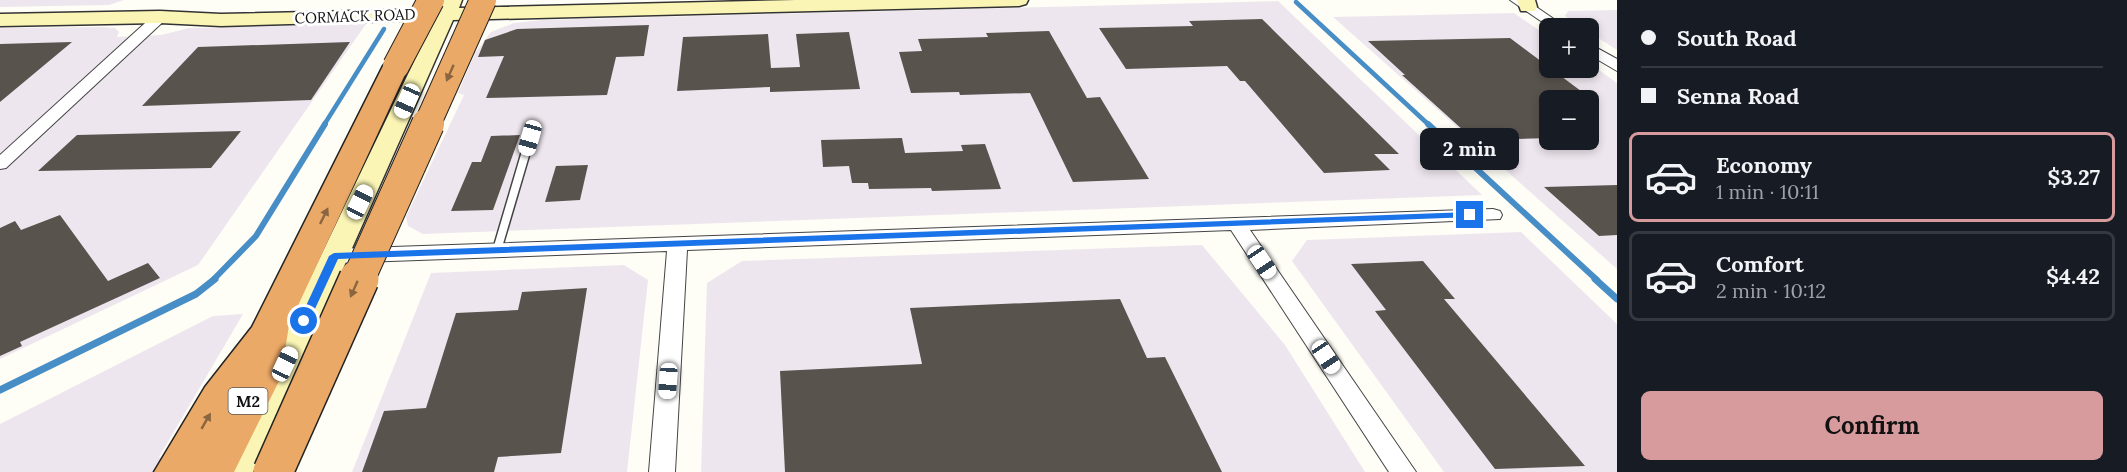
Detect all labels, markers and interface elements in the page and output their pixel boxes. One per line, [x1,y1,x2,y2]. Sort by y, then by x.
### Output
street label: CORMACK ROAD [294,4,416,28]
map controls [1539,18,1599,150]
button: + [1539,18,1599,78]
text: South Road [1677,24,1797,52]
one-way arrow [446,64,455,81]
car [391,81,423,121]
text: Senna Road [1677,82,1799,110]
button: − [1539,90,1599,150]
car [516,118,544,158]
callout: 2 min [1420,128,1520,170]
text: 2 min [1443,136,1496,161]
icon: car [1644,150,1698,204]
text: Economy [1716,151,1812,179]
text: $3.27 [2048,163,2100,191]
text: 1 min · 10:11 [1716,179,1819,204]
car [344,182,376,222]
route end [1456,201,1483,228]
one-way arrow [319,207,329,224]
car [1244,242,1280,282]
icon: car [1644,249,1698,303]
text: Comfort [1716,250,1804,278]
text: $4.42 [2046,262,2100,290]
text: 2 min · 10:12 [1716,278,1826,303]
one-way arrow [350,281,359,298]
route start [290,307,317,334]
car [1308,337,1344,377]
car [269,344,301,384]
car [658,362,678,400]
road number: M2 [228,388,268,414]
button: Confirm [1641,391,2103,460]
one-way arrow [200,413,211,429]

